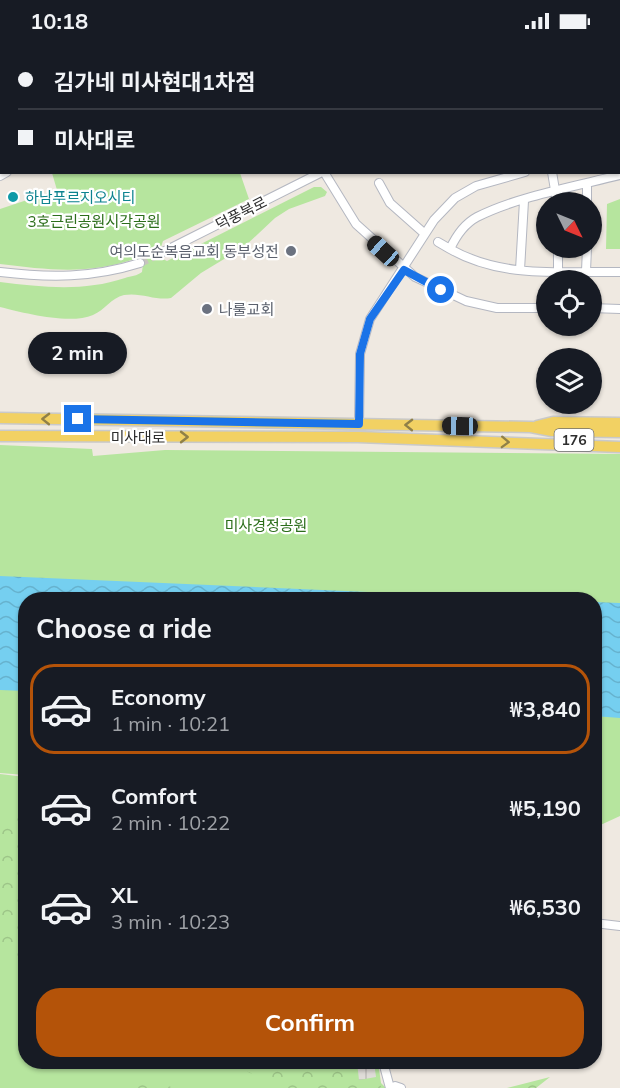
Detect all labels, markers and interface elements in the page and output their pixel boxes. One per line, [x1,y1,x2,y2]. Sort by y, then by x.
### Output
text: 10:18 [30,7,88,35]
text: 김가네 미사현대1차점 [54,68,255,96]
text: 미사대로 [54,126,135,154]
place label: 하남푸르지오시티 [25,188,135,207]
marker: 하남푸르지오시티 [6,190,20,204]
street label: 덕풍북로 [212,192,270,234]
north arrow [536,192,602,258]
map controls [536,192,602,414]
park label: 3호근린공원시각공원 [27,212,161,231]
car [364,232,402,270]
place label: 여의도순복음교회 동부성전 [109,242,279,261]
marker: 여의도순복음교회 동부성전 [284,244,298,258]
button: locate [536,270,602,336]
route start [427,276,454,303]
place label: 나룰교회 [219,300,274,319]
marker: 나룰교회 [200,302,214,316]
callout: 2 min [28,332,128,374]
text: 2 min [51,340,104,365]
button: layers [536,348,602,414]
route end [64,405,91,432]
one-way arrow [42,412,51,425]
car [442,417,478,435]
one-way arrow [405,418,414,431]
street label: 미사대로 [110,428,166,447]
road number: 176 [554,429,594,451]
one-way arrow [180,431,189,443]
one-way arrow [501,436,510,449]
park label: 미사경정공원 [225,516,307,535]
text: Choose a ride [36,611,212,645]
icon: car [39,682,93,736]
text: Economy [111,683,206,711]
text: ₩3,840 [510,695,581,723]
text: 1 min · 10:21 [111,711,230,736]
icon: car [39,781,93,835]
text: Comfort [111,782,197,810]
text: ₩5,190 [510,794,581,822]
text: 2 min · 10:22 [111,810,230,835]
icon: car [39,880,93,934]
text: XL [111,881,138,909]
text: ₩6,530 [510,893,581,921]
text: 3 min · 10:23 [111,909,230,934]
button: Confirm [36,988,584,1057]

